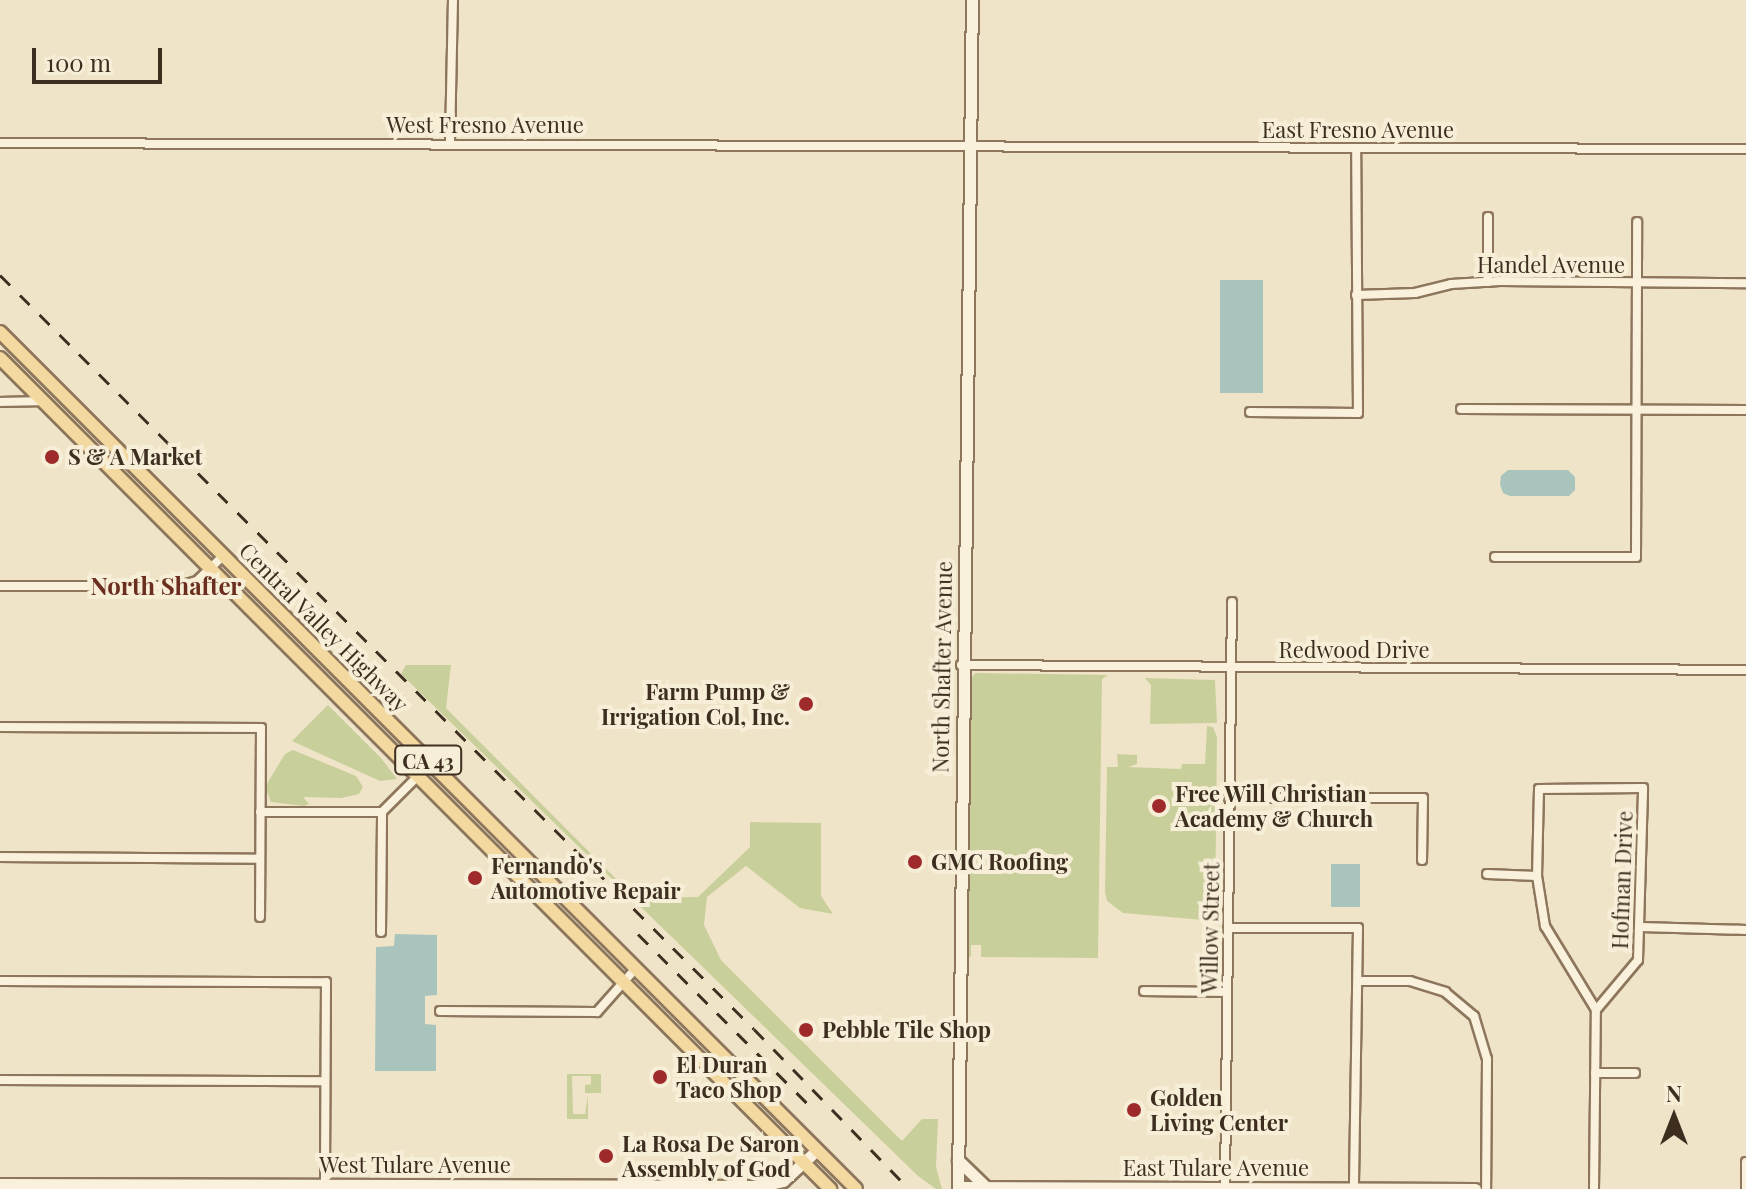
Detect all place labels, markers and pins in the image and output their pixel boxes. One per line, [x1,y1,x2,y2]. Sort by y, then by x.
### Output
place label: S & A Market [68,444,203,470]
marker: S & A Market [43,448,61,466]
place label: Farm Pump & Irrigation Col, Inc. [601,678,790,730]
marker: Farm Pump & Irrigation Col, Inc. [797,695,815,713]
place label: Free Will Christian Academy & Church [1175,780,1374,832]
marker: Free Will Christian Academy & Church [1150,797,1168,815]
place label: GMC Roofing [931,849,1068,875]
place label: Fernando's Automotive Repair [491,852,681,904]
marker: GMC Roofing [906,853,924,871]
marker: Fernando's Automotive Repair [466,869,484,887]
place label: Pebble Tile Shop [822,1017,991,1043]
marker: Pebble Tile Shop [797,1021,815,1039]
place label: El Duran Taco Shop [676,1051,782,1102]
marker: El Duran Taco Shop [651,1068,669,1086]
place label: Golden Living Center [1150,1084,1288,1136]
marker: Golden Living Center [1125,1101,1143,1119]
place label: La Rosa De Saron Assembly of God [622,1130,800,1182]
marker: La Rosa De Saron Assembly of God [597,1147,615,1165]

